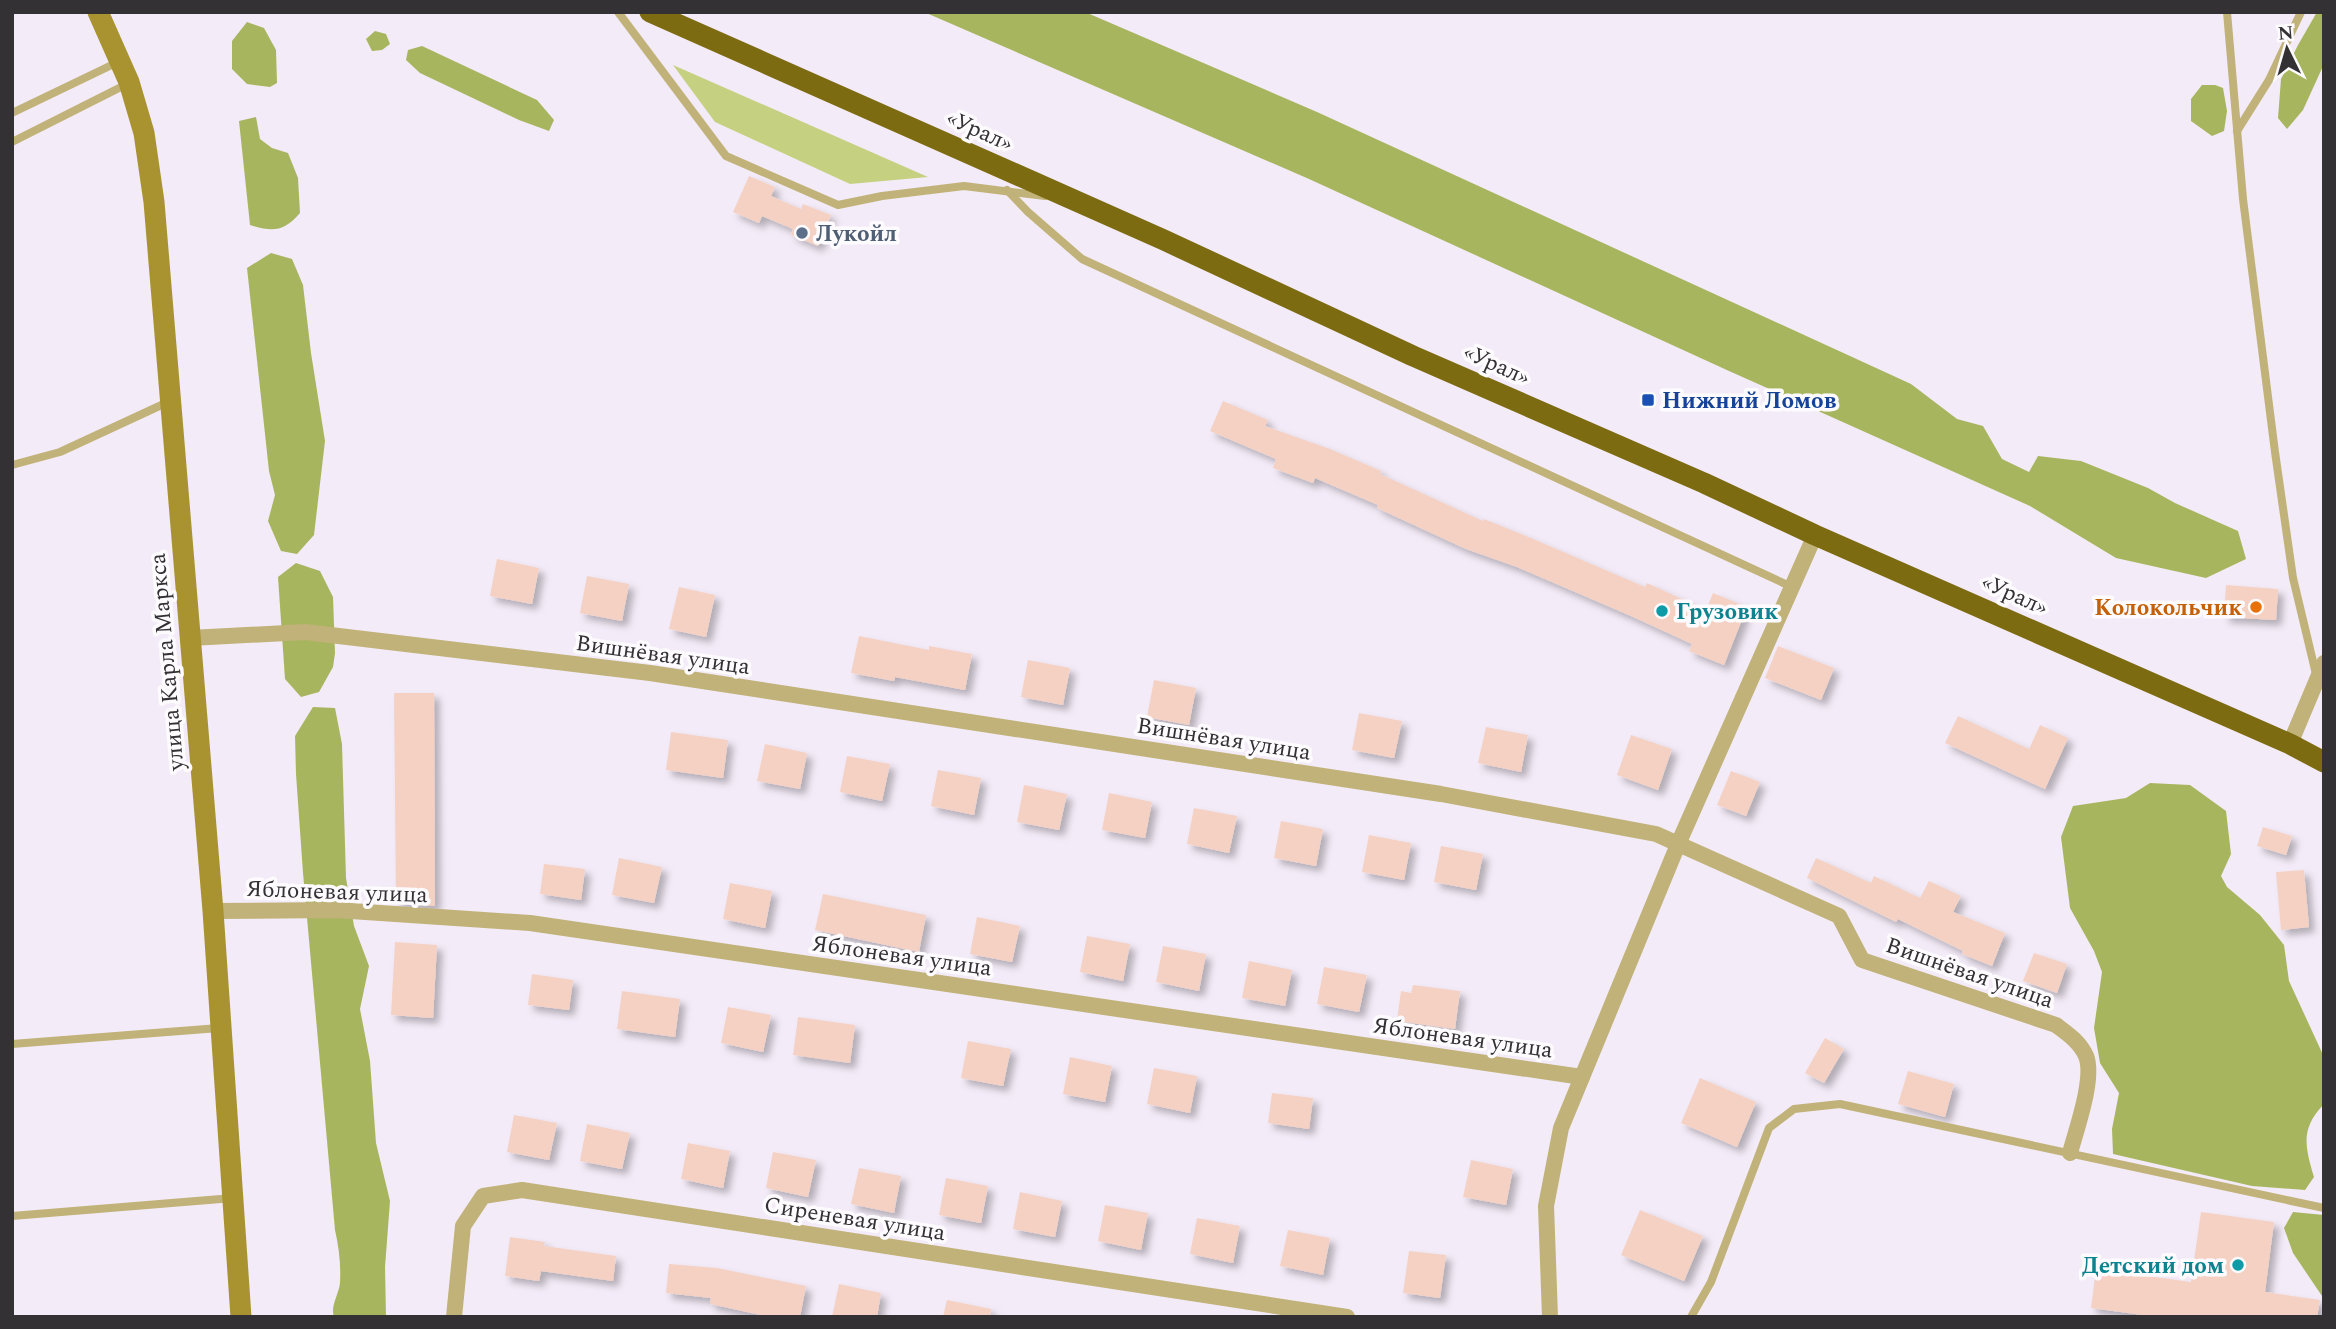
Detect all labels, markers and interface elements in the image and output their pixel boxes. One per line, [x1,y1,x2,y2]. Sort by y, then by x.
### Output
north arrow [2252,14,2322,84]
text: N [2277,18,2295,49]
street label: «Урал» [941,101,1018,162]
place label: Лукойл [816,217,897,252]
marker: Лукойл [794,225,810,241]
street label: «Урал» [1458,335,1535,396]
place label: Нижний Ломов [1662,384,1837,419]
marker: Нижний Ломов [1640,392,1656,408]
street label: улица Карла Маркса [141,552,195,773]
street label: «Урал» [1976,565,2053,626]
place label: Колокольчик [2094,591,2242,626]
place label: Грузовик [1676,595,1778,630]
marker: Колокольчик [2248,599,2264,615]
marker: Грузовик [1654,603,1670,619]
street label: Вишнёвая улица [573,626,752,685]
street label: Вишнёвая улица [1134,708,1313,771]
street label: Яблоневая улица [246,872,428,913]
street label: Яблоневая улица [810,927,994,986]
street label: Вишнёвая улица [1881,928,2058,1019]
street label: Яблоневая улица [1371,1009,1555,1068]
street label: Сиреневая улица [762,1188,948,1251]
place label: Детский дом [2082,1249,2224,1284]
marker: Детский дом [2230,1257,2246,1273]

